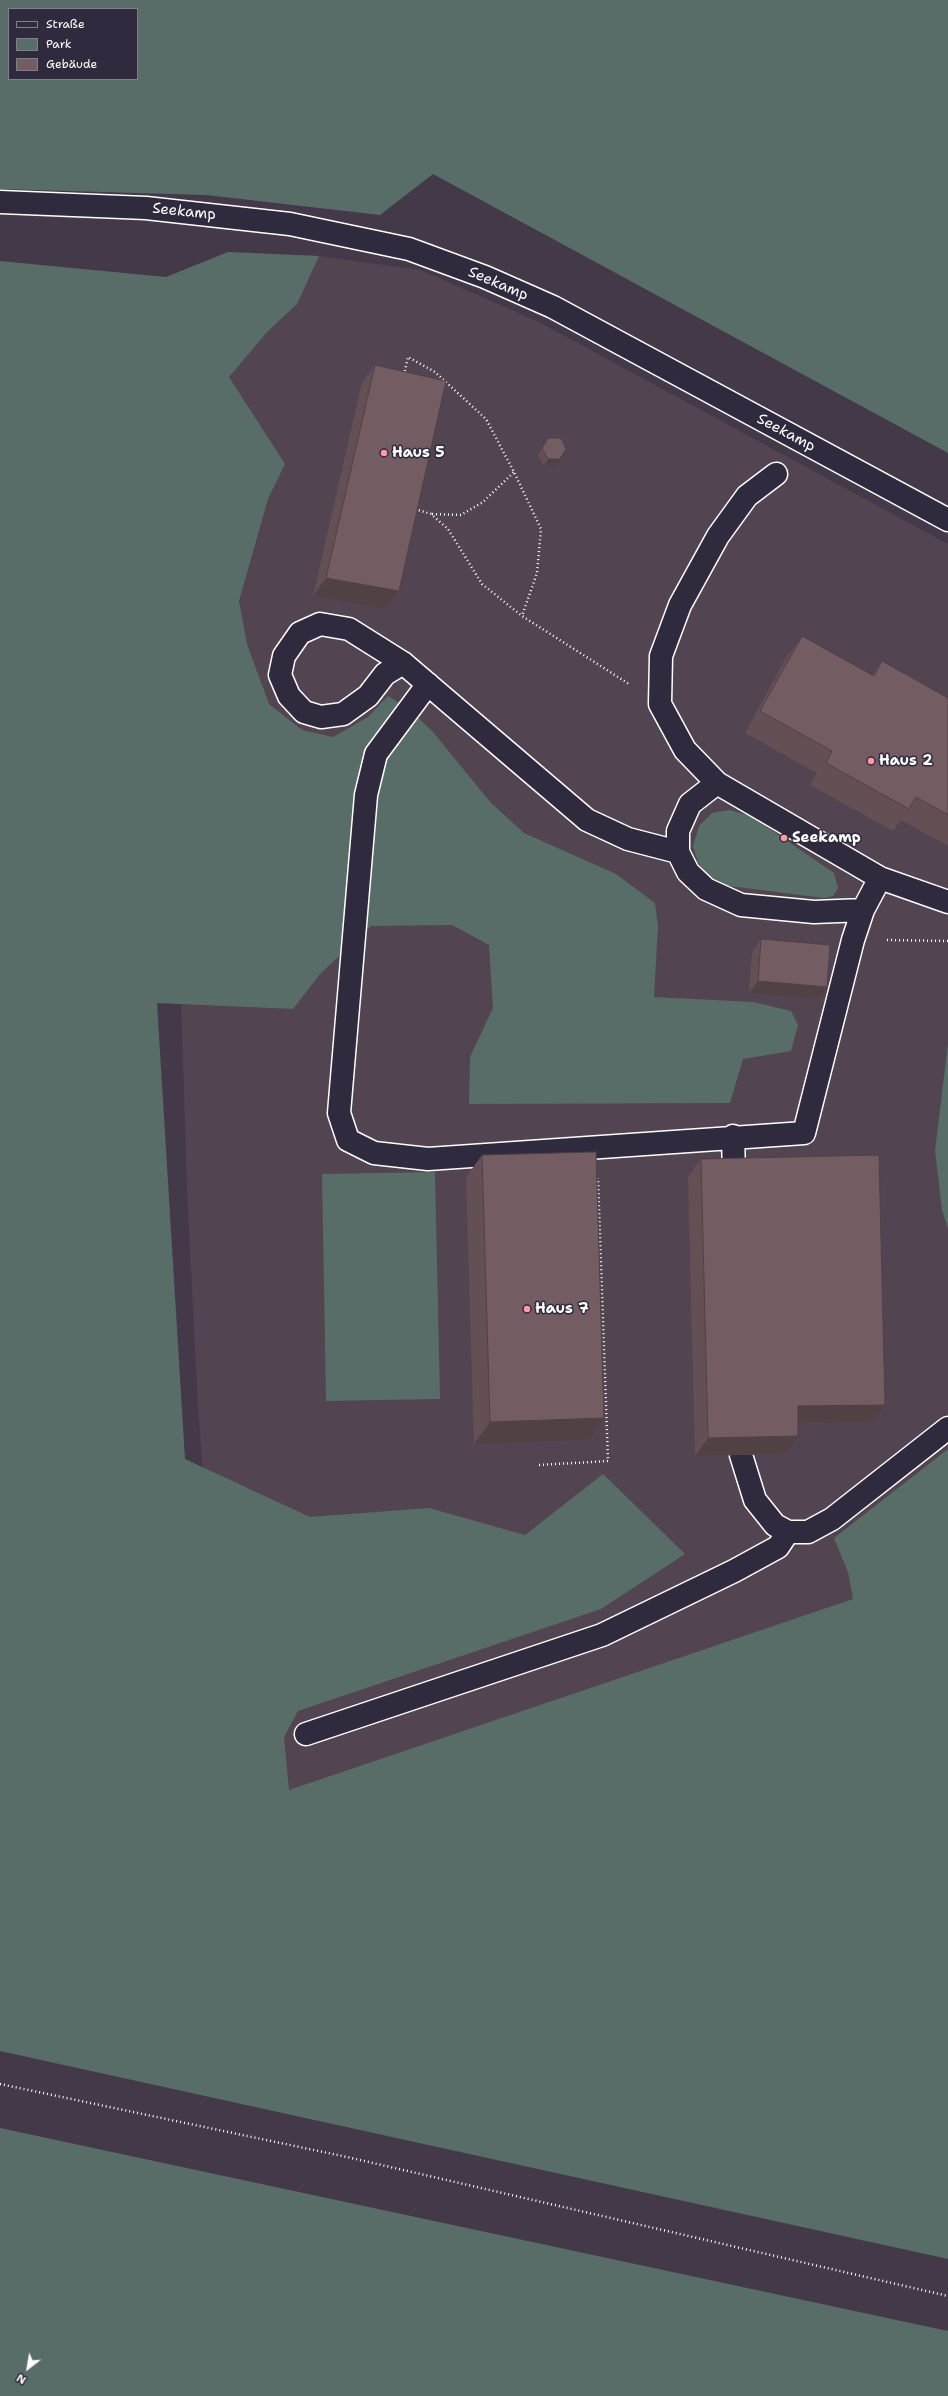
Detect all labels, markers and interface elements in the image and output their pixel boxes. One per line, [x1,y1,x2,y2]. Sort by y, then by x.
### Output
legend [8,8,138,80]
text: Straße [46,16,85,32]
text: Park [46,36,72,52]
text: Gebäude [46,56,97,72]
street label: Seekamp [151,200,217,224]
street label: Seekamp [465,263,531,305]
street label: Seekamp [754,410,818,456]
place label: Haus 5 [392,444,445,462]
marker: Haus 5 [379,448,389,458]
place label: Haus 2 [879,752,933,770]
marker: Haus 2 [866,756,876,766]
place label: Seekamp [792,829,861,847]
marker: Seekamp [779,833,789,843]
place label: Haus 7 [535,1300,589,1318]
marker: Haus 7 [522,1304,532,1314]
north arrow [8,2348,48,2388]
text: N [14,2370,29,2387]

